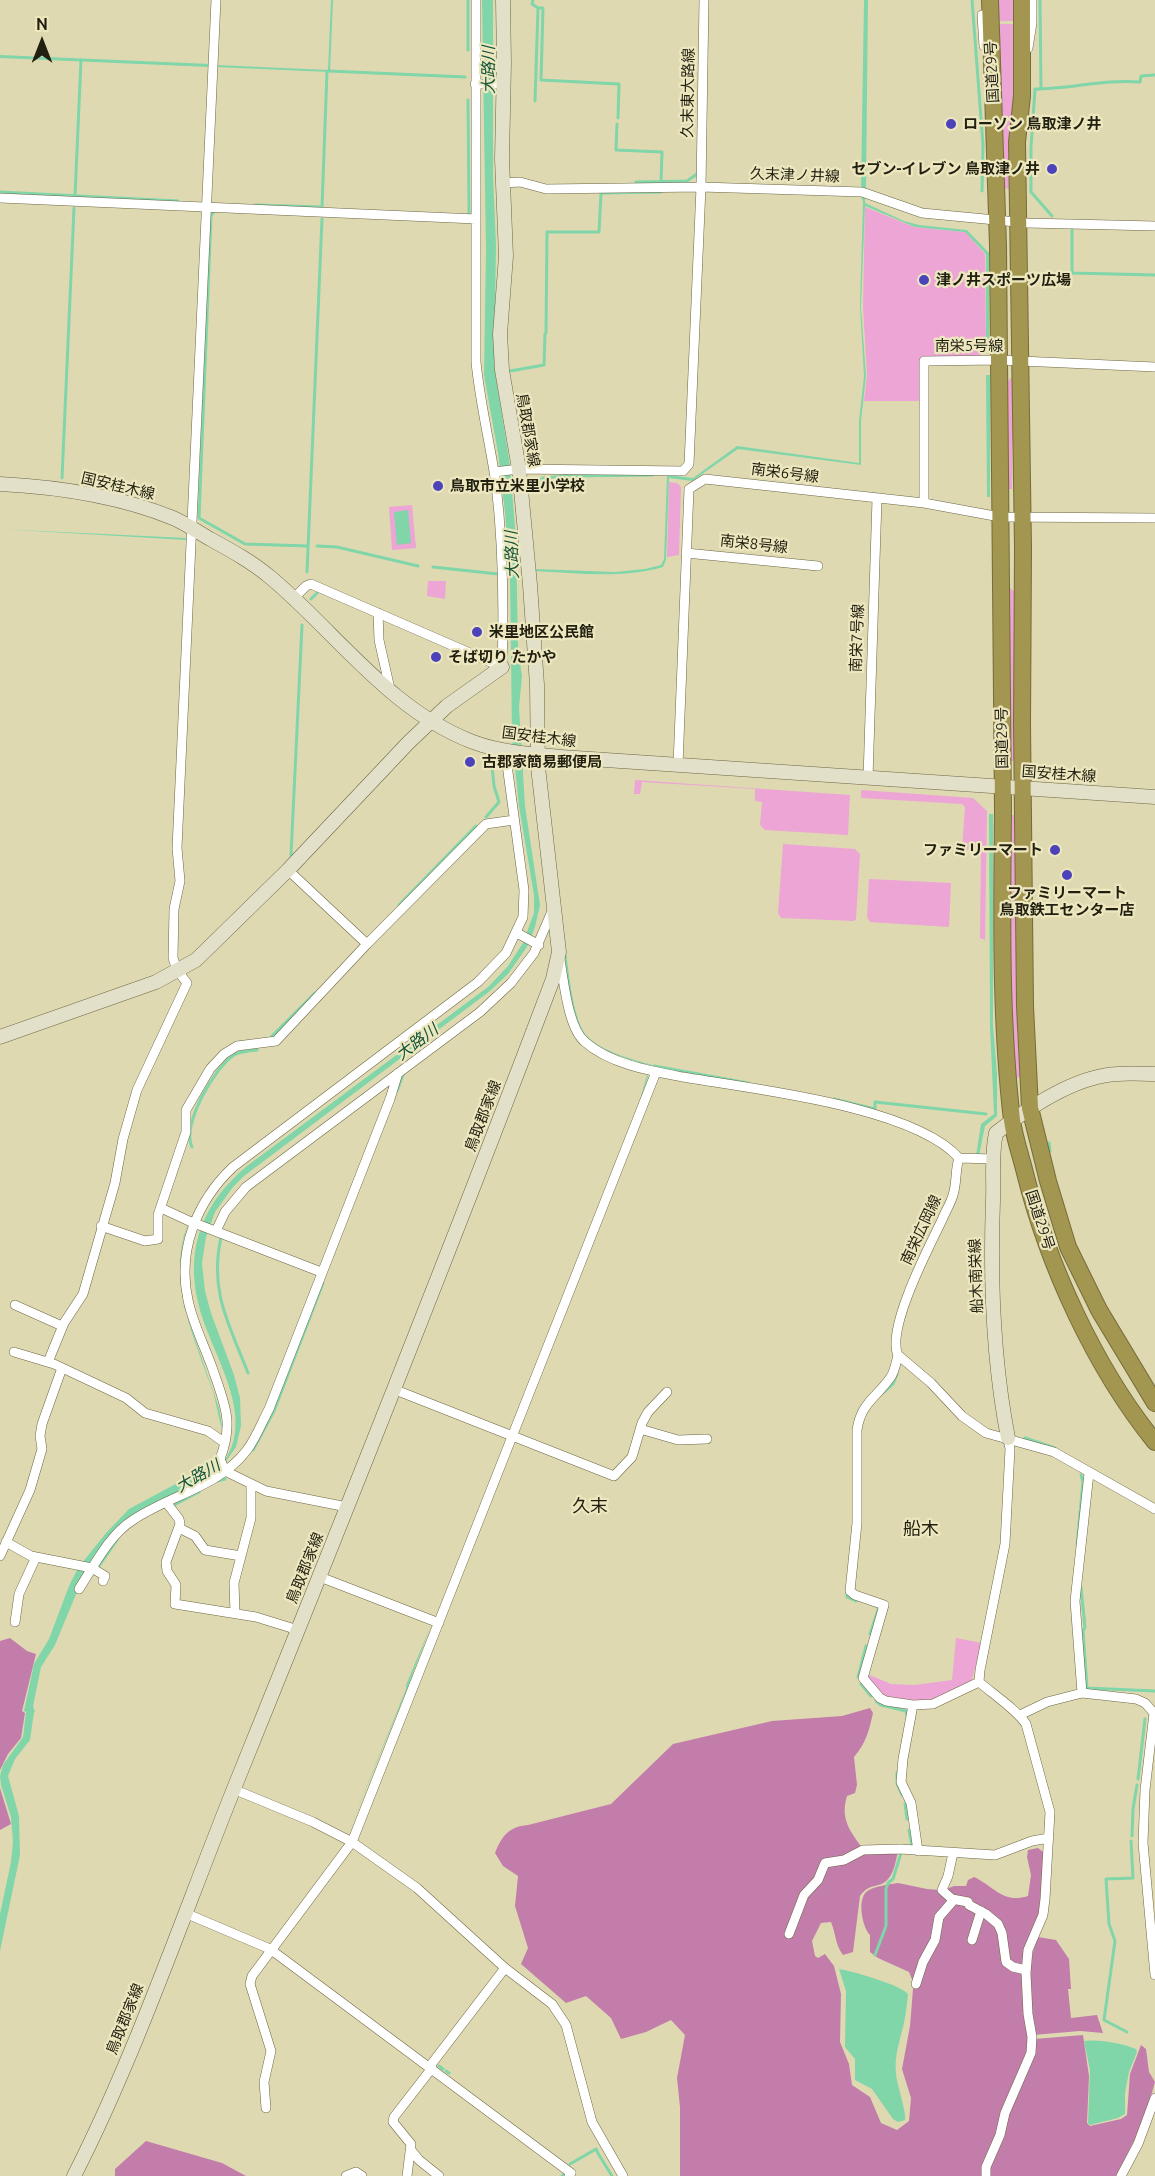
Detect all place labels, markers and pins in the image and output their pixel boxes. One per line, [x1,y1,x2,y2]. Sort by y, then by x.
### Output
place label: ローソン 鳥取津ノ井 [963,115,1102,133]
marker: ローソン 鳥取津ノ井 [944,117,958,131]
place label: セブン-イレブン 鳥取津ノ井 [852,160,1040,178]
marker: セブン-イレブン 鳥取津ノ井 [1045,162,1059,176]
place label: 津ノ井スポーツ広場 [936,271,1071,289]
marker: 津ノ井スポーツ広場 [917,273,931,287]
place label: 鳥取市立米里小学校 [450,477,585,495]
marker: 鳥取市立米里小学校 [431,479,445,493]
place label: 米里地区公民館 [489,623,594,641]
marker: 米里地区公民館 [470,625,484,639]
place label: そば切り たかや [448,648,557,666]
marker: そば切り たかや [429,650,443,664]
place label: 古郡家簡易郵便局 [482,753,602,771]
marker: 古郡家簡易郵便局 [463,755,477,769]
place label: ファミリーマート [923,841,1043,859]
marker: ファミリーマート [1048,843,1062,857]
marker: ファミリーマート 鳥取鉄工センター店 [1060,868,1074,882]
place label: ファミリーマート 鳥取鉄工センター店 [1000,884,1134,919]

